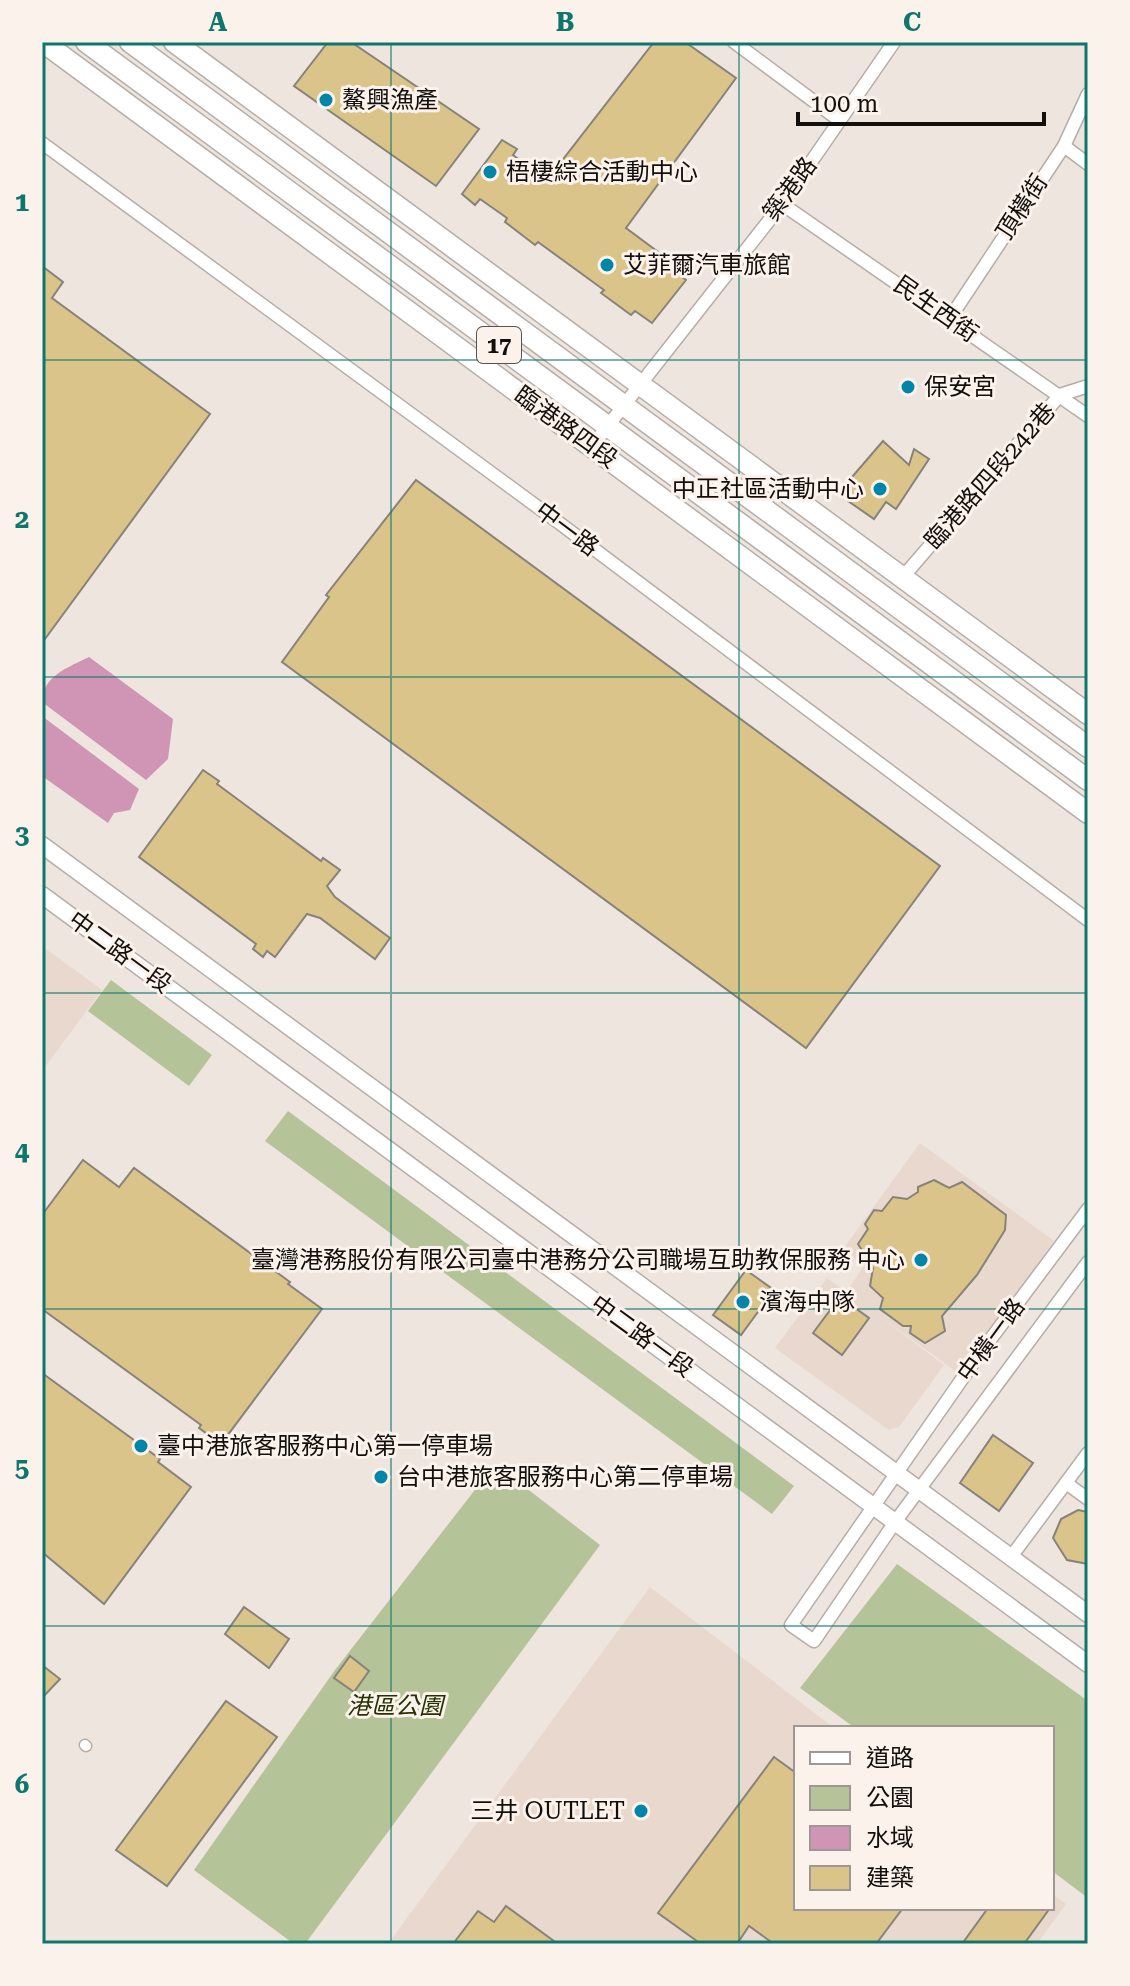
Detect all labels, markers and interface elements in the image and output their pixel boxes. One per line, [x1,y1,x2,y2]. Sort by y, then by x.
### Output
text: A [209,7,228,37]
text: B [556,7,574,37]
text: C [903,7,921,37]
scale bar [798,76,1044,126]
place label: 鰲興漁產 [342,86,438,114]
text: 100 m [810,90,878,118]
marker: 鰲興漁產 [317,91,335,109]
street label: 築港路 [758,152,822,226]
place label: 梧棲綜合活動中心 [506,158,698,186]
marker: 梧棲綜合活動中心 [481,163,499,181]
street label: 頂橫街 [991,169,1053,245]
text: 1 [15,187,29,217]
place label: 艾菲爾汽車旅館 [623,251,791,279]
marker: 艾菲爾汽車旅館 [598,256,616,274]
street label: 民生西街 [889,270,983,348]
road number: 17 [477,327,521,363]
place label: 保安宮 [924,373,996,401]
marker: 保安宮 [899,378,917,396]
street label: 臨港路四段 [509,380,623,474]
street label: 臨港路四段242巷 [919,397,1061,555]
place label: 中正社區活動中心 [672,475,864,503]
marker: 中正社區活動中心 [871,480,889,498]
street label: 中一路 [530,496,604,562]
text: 2 [15,504,29,534]
text: 3 [15,820,29,850]
street label: 中二路一段 [63,905,177,999]
text: 4 [15,1136,30,1166]
place label: 臺灣港務股份有限公司臺中港務分公司職場互助教保服務 中心 [251,1246,905,1274]
marker: 臺灣港務股份有限公司臺中港務分公司職場互助教保服務 中心 [912,1251,930,1269]
place label: 濱海中隊 [759,1288,855,1316]
street label: 中二路一段 [585,1289,699,1383]
marker: 濱海中隊 [734,1293,752,1311]
street label: 中橫一路 [951,1293,1031,1387]
place label: 臺中港旅客服務中心第一停車場 [157,1432,493,1460]
marker: 臺中港旅客服務中心第一停車場 [132,1437,150,1455]
text: 5 [15,1453,29,1483]
place label: 台中港旅客服務中心第二停車場 [397,1463,733,1491]
marker: 台中港旅客服務中心第二停車場 [372,1468,390,1486]
park label: 港區公園 [347,1692,446,1720]
legend [794,1726,1054,1910]
text: 道路 [866,1744,914,1772]
text: 6 [15,1769,29,1799]
text: 公園 [866,1784,914,1812]
place label: 三井 OUTLET [471,1797,625,1825]
marker: 三井 OUTLET [632,1802,650,1820]
text: 水域 [866,1824,914,1852]
text: 建築 [866,1864,914,1892]

